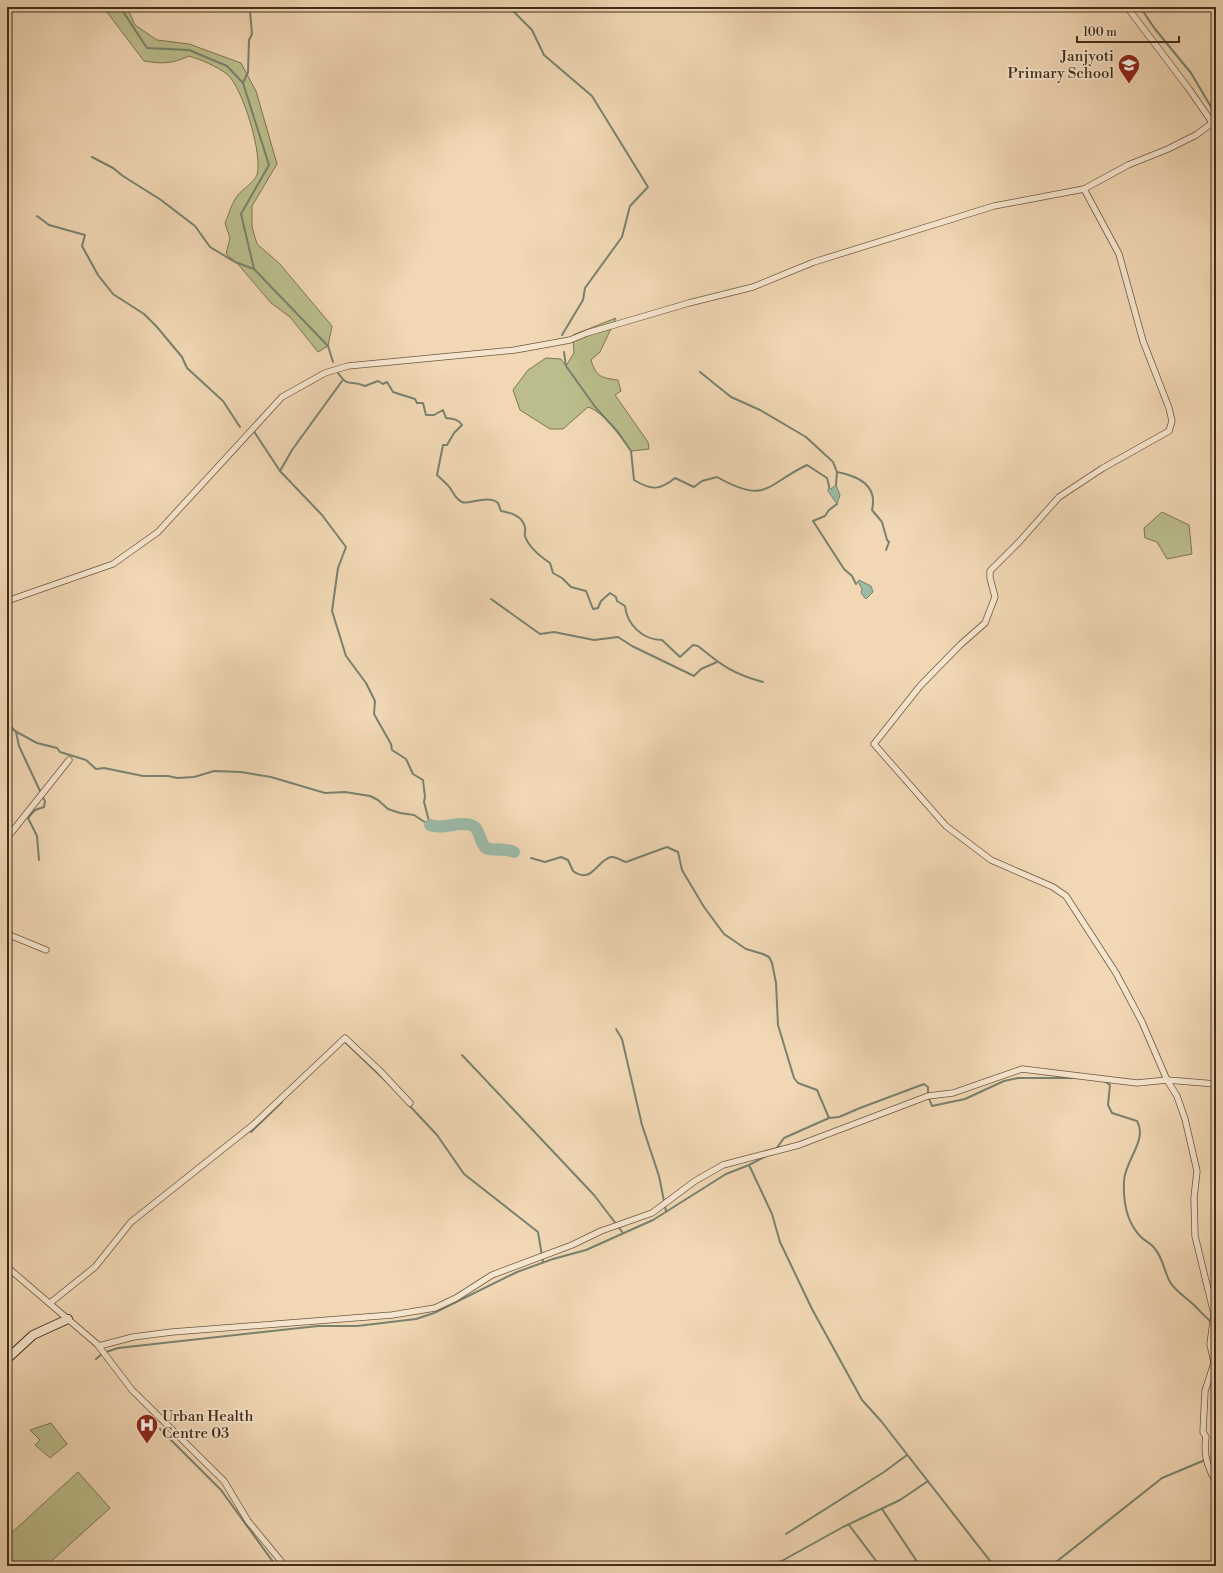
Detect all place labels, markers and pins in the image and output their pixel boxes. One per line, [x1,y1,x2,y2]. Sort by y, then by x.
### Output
place label: Janjyoti Primary School [1008,47,1115,83]
school or university icon: Janjyoti Primary School [1116,52,1142,85]
place label: Urban Health Centre 03 [162,1407,253,1443]
hospital icon: Urban Health Centre 03 [134,1412,160,1445]

